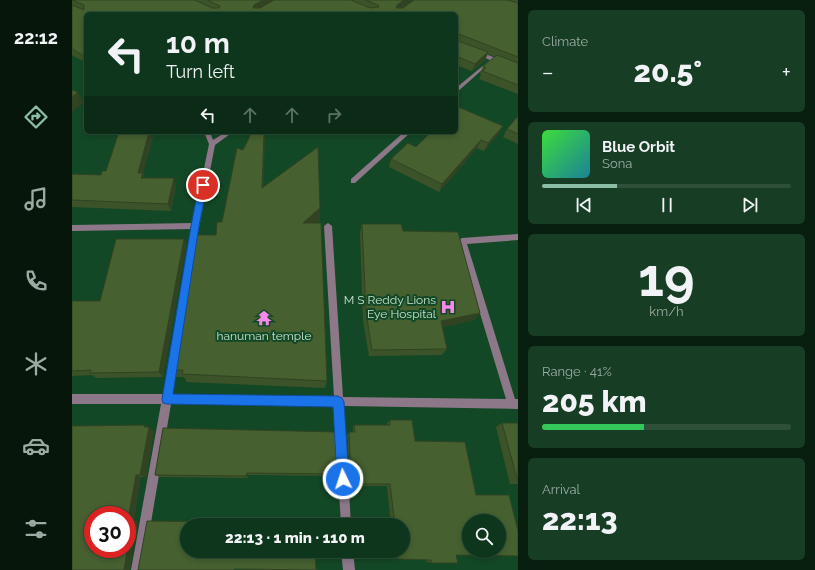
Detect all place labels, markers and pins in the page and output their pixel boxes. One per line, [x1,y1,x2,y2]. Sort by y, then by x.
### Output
pin [186,168,220,202]
place label: M S Reddy Lions Eye Hospital [344,293,437,321]
hospital icon: M S Reddy Lions Eye Hospital [439,298,457,316]
temple icon: hanuman temple [255,309,273,327]
place label: hanuman temple [217,329,311,343]

